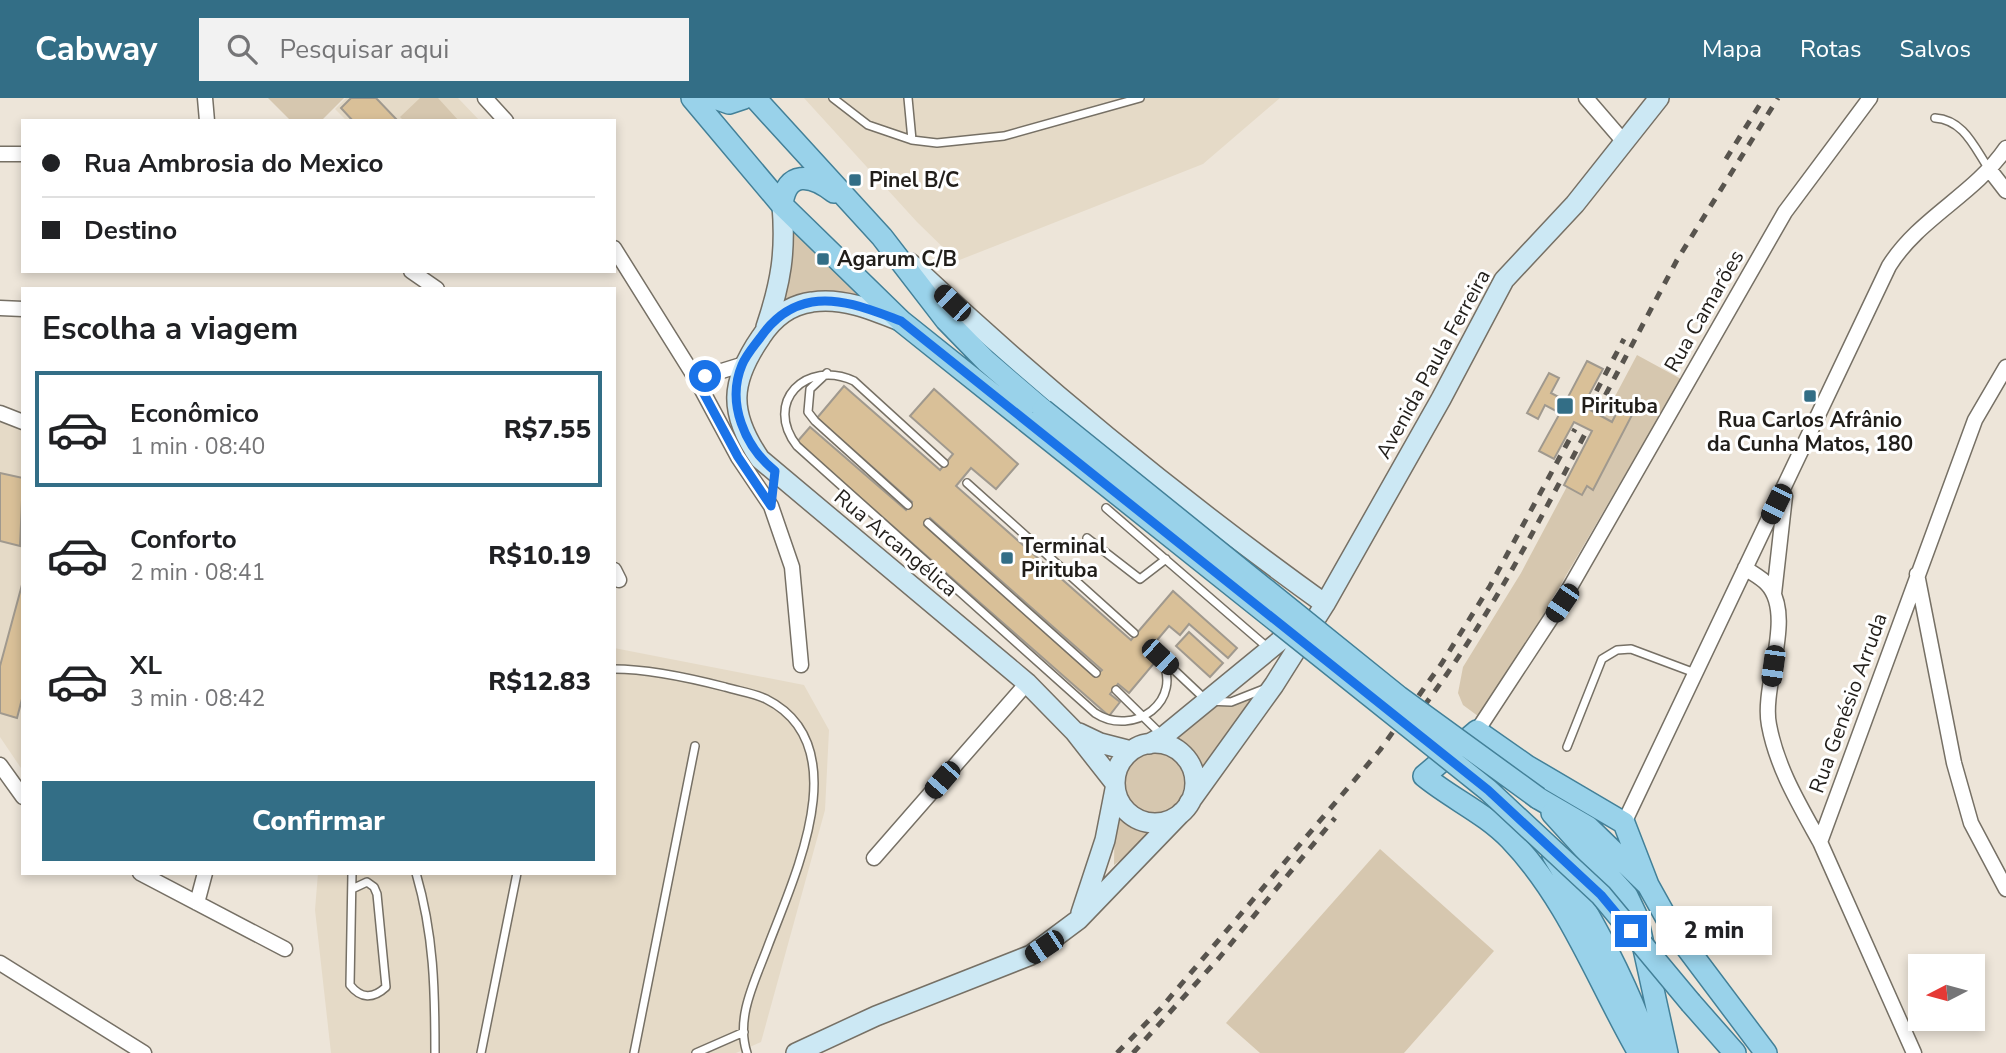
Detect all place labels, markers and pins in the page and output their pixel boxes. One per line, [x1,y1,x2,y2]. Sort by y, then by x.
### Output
place label: Pinel B/C [869,166,959,194]
marker: Pinel B/C [847,172,863,188]
place label: Agarum C/B [837,245,957,273]
marker: Agarum C/B [815,251,831,267]
marker: Rua Carlos Afrânio da Cunha Matos, 180 [1802,388,1818,404]
place label: Pirituba [1581,392,1658,420]
marker: Pirituba [1555,396,1575,416]
place label: Rua Carlos Afrânio da Cunha Matos, 180 [1707,406,1913,458]
place label: Terminal Pirituba [1021,532,1107,584]
marker: Terminal Pirituba [999,550,1015,566]

